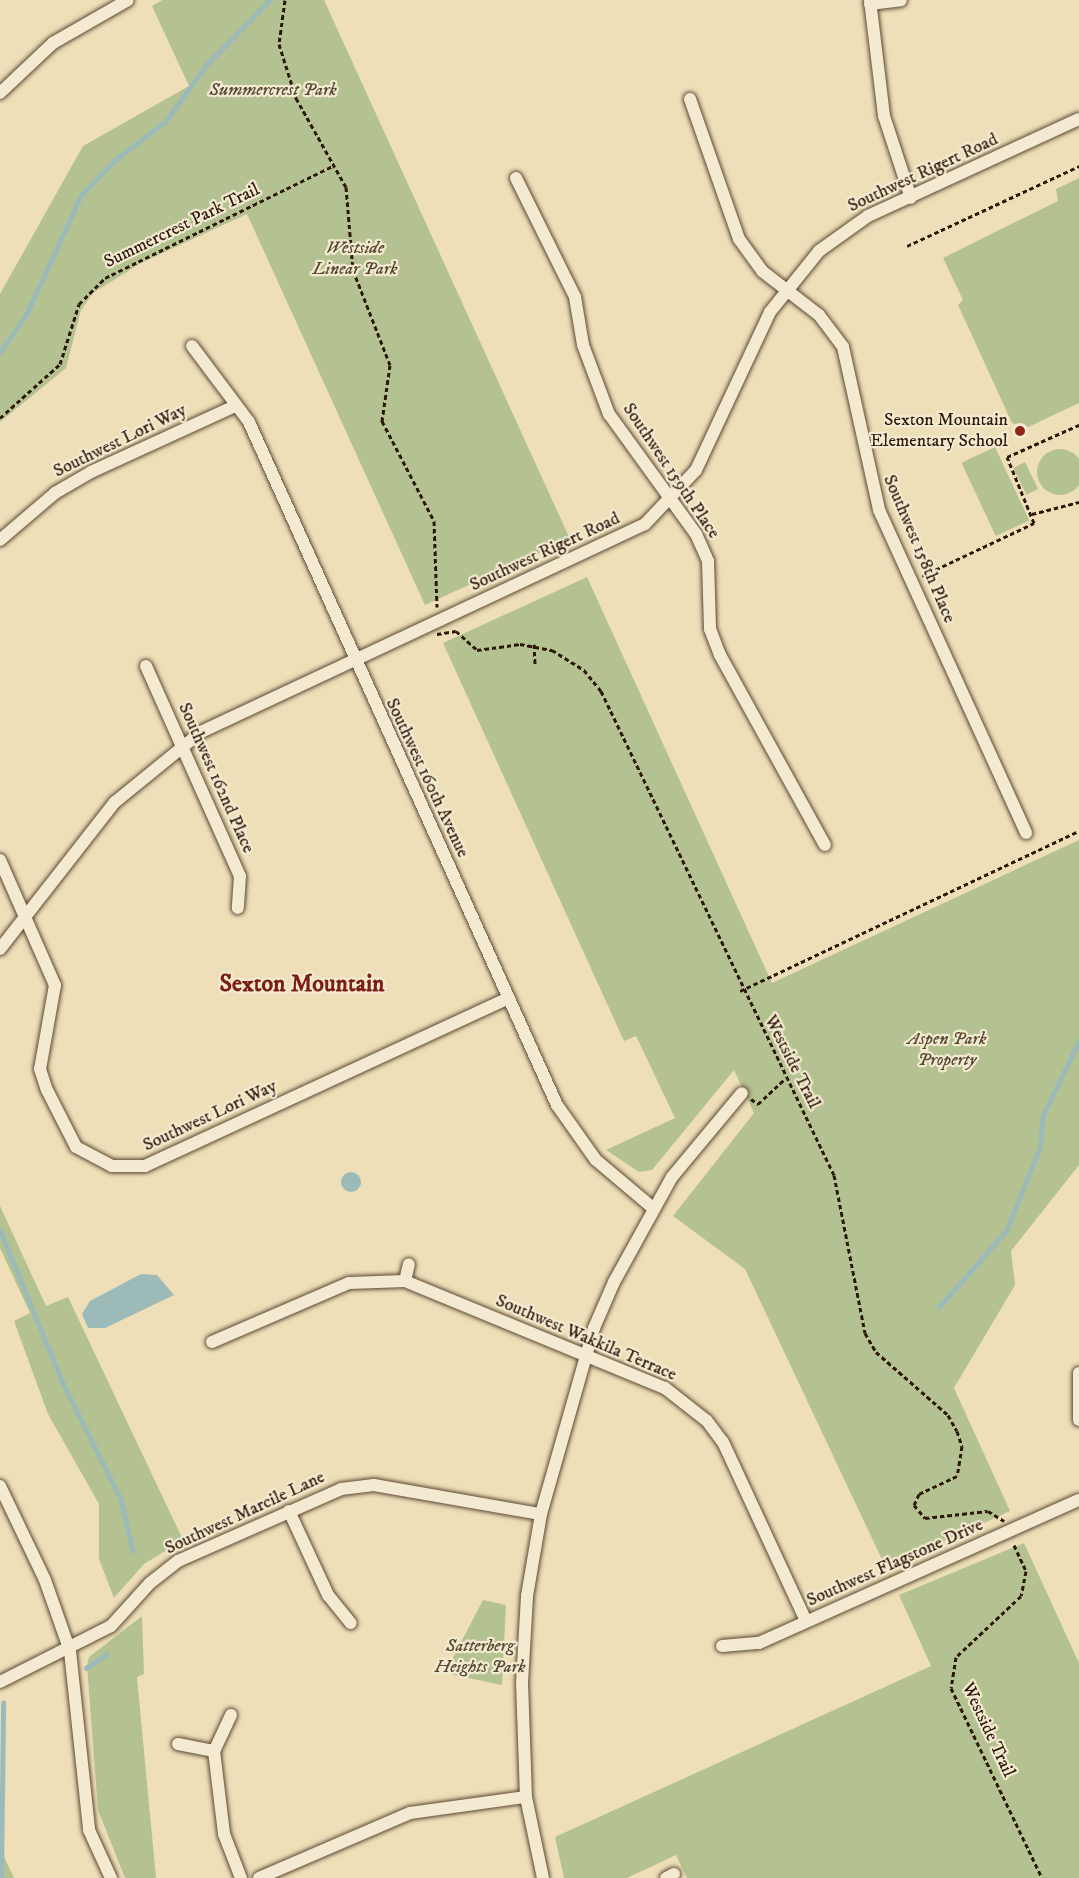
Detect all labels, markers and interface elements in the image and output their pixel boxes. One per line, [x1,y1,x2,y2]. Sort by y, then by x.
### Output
park label: Summercrest Park [209,79,337,101]
street label: Southwest Rigert Road [845,129,1001,217]
street label: Summercrest Park Trail [101,179,263,273]
park label: Westside Linear Park [312,238,398,280]
street label: Southwest 159th Place [618,399,724,543]
street label: Southwest Lori Way [50,400,190,482]
place label: Sexton Mountain Elementary School [870,410,1008,452]
marker: Sexton Mountain Elementary School [1013,424,1027,438]
street label: Southwest 158th Place [878,472,960,626]
street label: Southwest Rigert Road [467,508,623,596]
street label: Southwest 160th Avenue [381,695,473,861]
street label: Southwest 162nd Place [173,700,259,856]
district label: Sexton Mountain [219,971,385,999]
street label: Westside Trail [759,1012,825,1112]
park label: Aspen Park Property [908,1029,986,1072]
street label: Southwest Lori Way [140,1076,280,1156]
street label: Southwest Wakkila Terrace [492,1290,680,1386]
street label: Southwest Marcile Lane [162,1466,328,1560]
street label: Southwest Flagstone Drive [804,1514,986,1612]
park label: Satterberg Heights Park [435,1636,525,1678]
street label: Westside Trail [957,1679,1019,1781]

